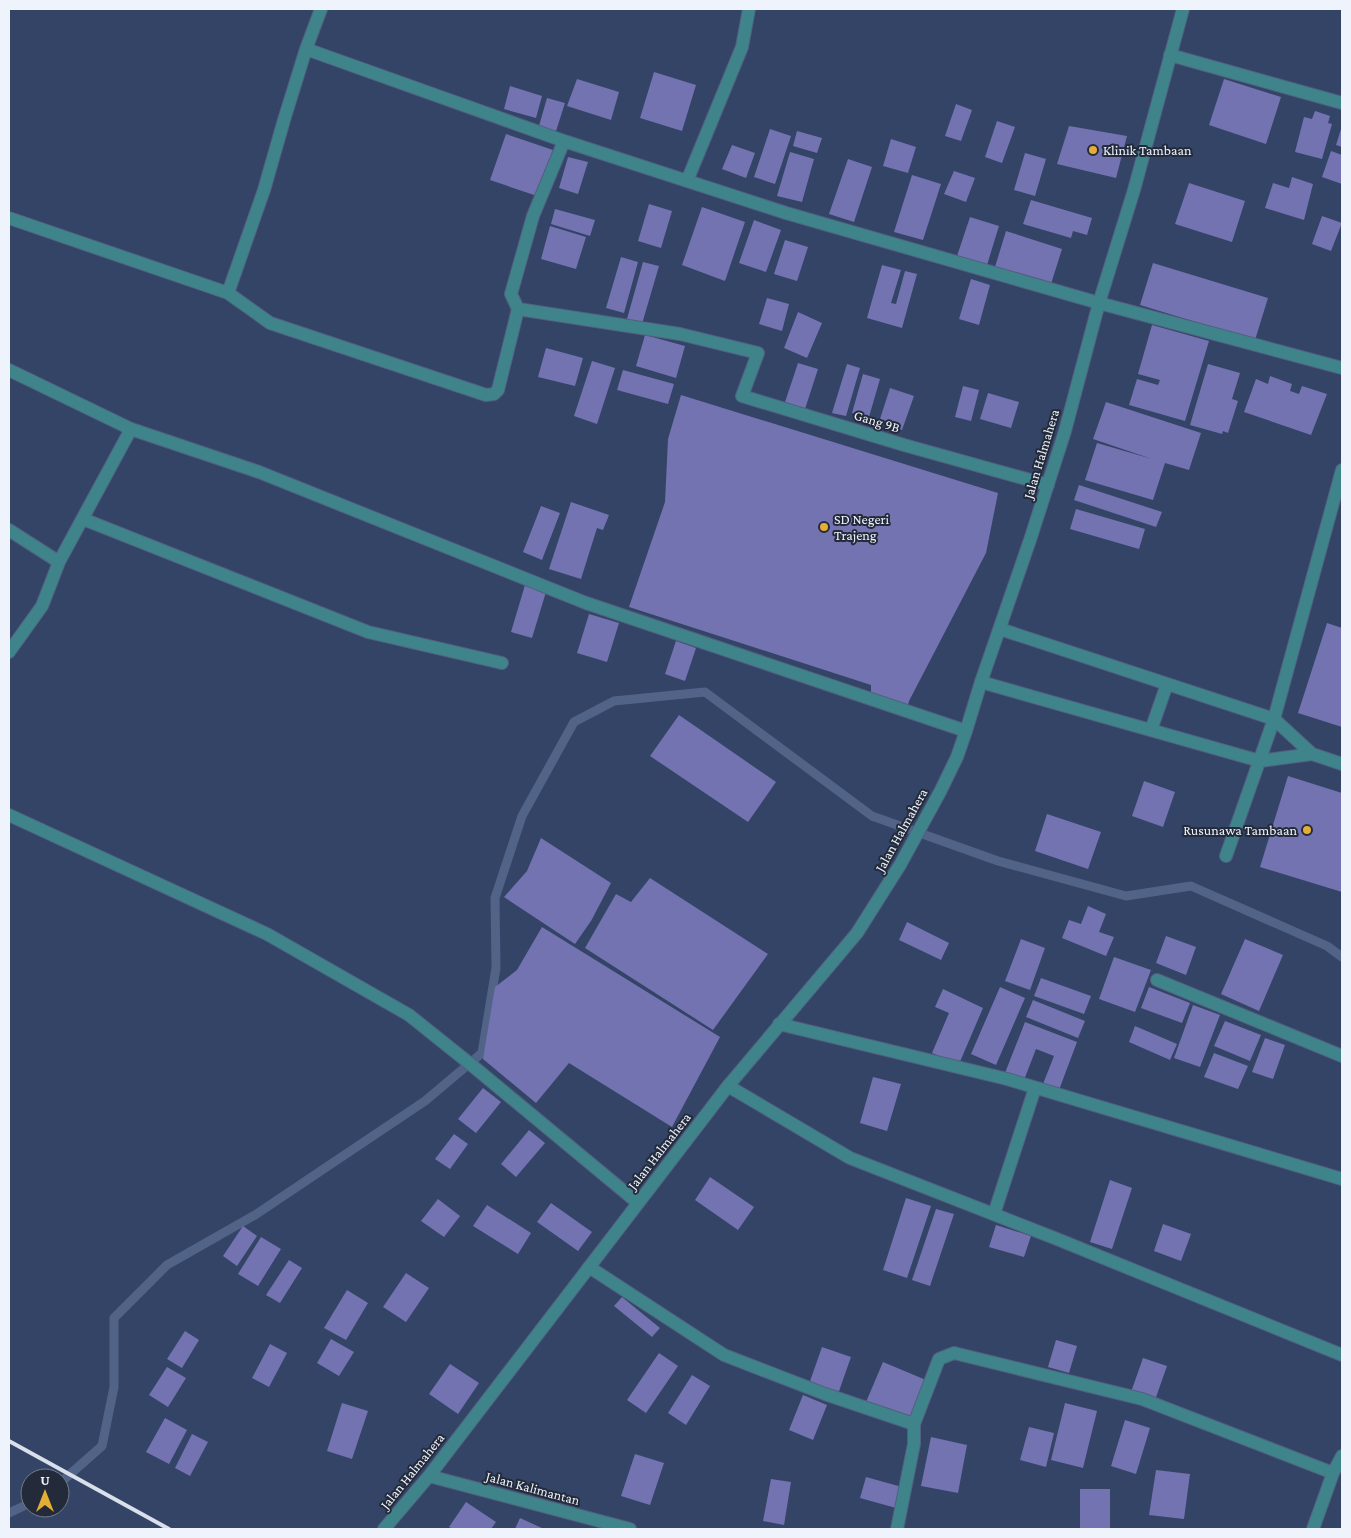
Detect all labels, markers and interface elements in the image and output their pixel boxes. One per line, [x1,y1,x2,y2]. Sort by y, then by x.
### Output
place label: Klinik Tambaan [1103,142,1192,158]
marker: Klinik Tambaan [1087,144,1099,156]
street label: Gang 9B [852,406,902,436]
street label: Jalan Halmahera [1019,407,1062,503]
place label: SD Negeri Trajeng [834,511,890,544]
marker: SD Negeri Trajeng [818,521,830,533]
street label: Jalan Halmahera [871,785,931,876]
place label: Rusunawa Tambaan [1183,822,1297,838]
marker: Rusunawa Tambaan [1301,824,1313,836]
street label: Jalan Halmahera [623,1109,694,1194]
street label: Jalan Halmahera [375,1429,448,1514]
street label: Jalan Kalimantan [482,1467,582,1508]
north arrow [20,1468,70,1518]
text: U [40,1472,50,1488]

